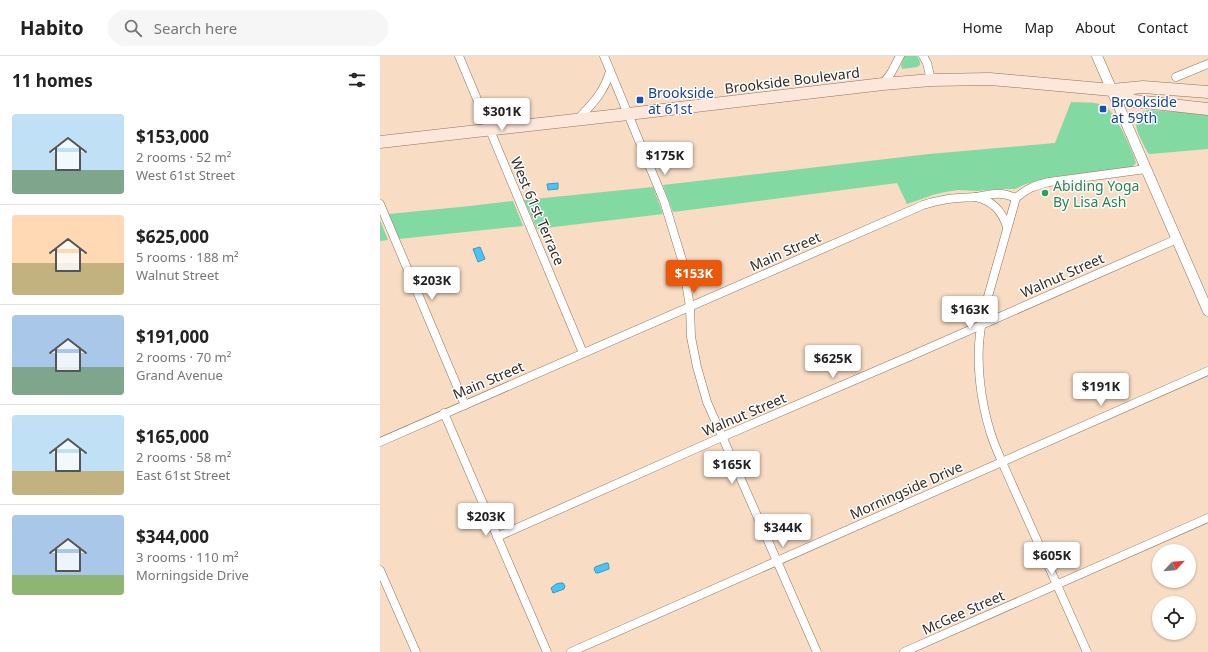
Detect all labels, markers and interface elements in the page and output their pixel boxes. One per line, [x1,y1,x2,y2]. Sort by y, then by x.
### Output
search box [108,10,388,46]
text: Habito [20,15,84,41]
icon: search [122,17,144,39]
text: Search here [154,18,237,38]
text: Home [963,18,1002,37]
text: Map [1024,18,1054,37]
text: About [1076,18,1115,37]
text: Contact [1137,18,1188,37]
street label: Brookside Boulevard [723,62,861,98]
text: 11 homes [12,69,93,92]
icon: filters [346,69,368,91]
place label: Brookside at 61st [648,83,714,118]
place label: Brookside at 59th [1111,92,1177,127]
marker: Brookside at 61st [635,95,645,105]
pin: $301K [474,98,530,132]
text: $301K [483,102,521,120]
marker: Brookside at 59th [1098,104,1108,114]
text: $153,000 [136,125,209,148]
icon: home [44,130,92,178]
pin: $175K [637,142,693,176]
text: $175K [646,146,684,164]
text: 2 rooms · 52 m² [136,148,231,166]
street label: West 61st Terrace [507,154,569,268]
text: West 61st Street [136,166,235,184]
place label: Abiding Yoga By Lisa Ash [1053,176,1139,211]
marker: Abiding Yoga By Lisa Ash [1040,188,1050,198]
text: $625,000 [136,225,209,248]
street label: Main Street [747,227,823,275]
icon: home [44,231,92,279]
text: 5 rooms · 188 m² [136,248,239,266]
street label: Walnut Street [1017,248,1107,302]
pin: $153K [666,260,722,294]
text: $153K [675,264,713,282]
text: Walnut Street [136,266,219,284]
pin: $203K [404,267,460,301]
text: $203K [413,271,451,289]
pin: $163K [942,296,998,330]
text: $163K [951,300,989,318]
text: $191,000 [136,325,209,348]
icon: home [44,331,92,379]
pin: $625K [805,345,861,379]
text: 2 rooms · 70 m² [136,348,231,366]
text: $625K [814,349,852,367]
street label: Main Street [450,356,526,404]
text: Grand Avenue [136,366,223,384]
pin: $191K [1073,373,1129,407]
text: $191K [1082,377,1120,395]
street label: Walnut Street [699,388,789,440]
text: $165,000 [136,425,209,448]
icon: home [44,431,92,479]
text: 2 rooms · 58 m² [136,448,231,466]
pin: $165K [704,451,760,485]
text: $165K [713,455,751,473]
street label: Morningside Drive [847,457,965,523]
text: East 61st Street [136,466,230,484]
pin: $203K [458,503,514,537]
text: $203K [467,507,505,525]
pin: $344K [755,514,811,548]
text: $344K [764,518,802,536]
text: $344,000 [136,525,209,548]
icon: home [44,531,92,579]
pin: $605K [1024,542,1080,576]
north arrow [1152,544,1196,588]
map controls [1152,544,1196,640]
text: $605K [1033,546,1071,564]
text: 3 rooms · 110 m² [136,548,239,566]
text: Morningside Drive [136,566,249,584]
street label: McGee Street [919,585,1007,639]
button: locate [1152,596,1196,640]

